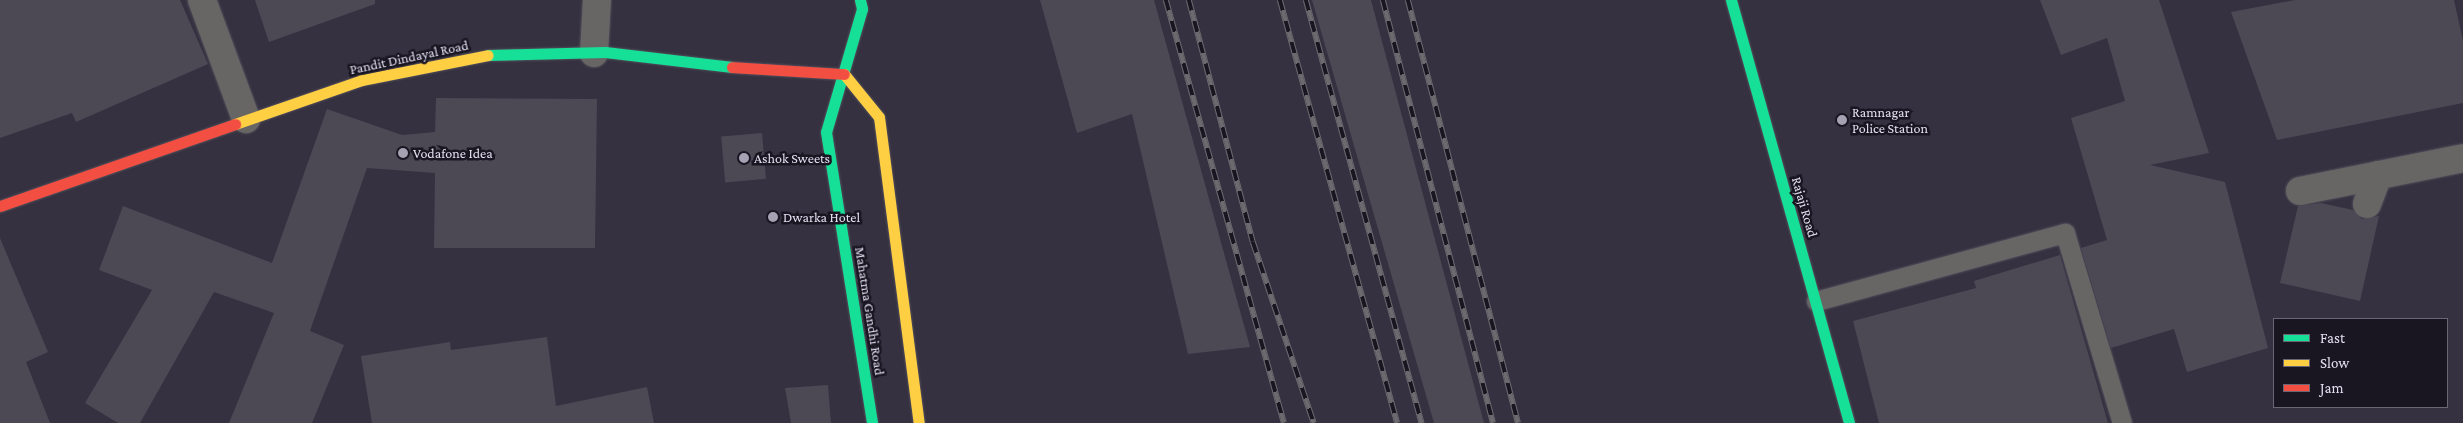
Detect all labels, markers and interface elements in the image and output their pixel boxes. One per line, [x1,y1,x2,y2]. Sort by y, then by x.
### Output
street label: Pandit Dindayal Road [348,36,470,78]
place label: Ramnagar Police Station [1852,104,1928,136]
marker: Ramnagar Police Station [1836,114,1848,126]
place label: Vodafone Idea [413,145,493,161]
marker: Vodafone Idea [397,147,409,159]
place label: Ashok Sweets [754,150,830,166]
marker: Ashok Sweets [738,152,750,164]
street label: Rajaji Road [1788,175,1822,239]
place label: Dwarka Hotel [783,209,860,225]
marker: Dwarka Hotel [767,211,779,223]
street label: Mahatma Gandhi Road [852,246,888,376]
legend [2273,318,2448,408]
text: Fast [2320,330,2345,346]
text: Slow [2320,355,2349,371]
text: Jam [2320,380,2343,396]

